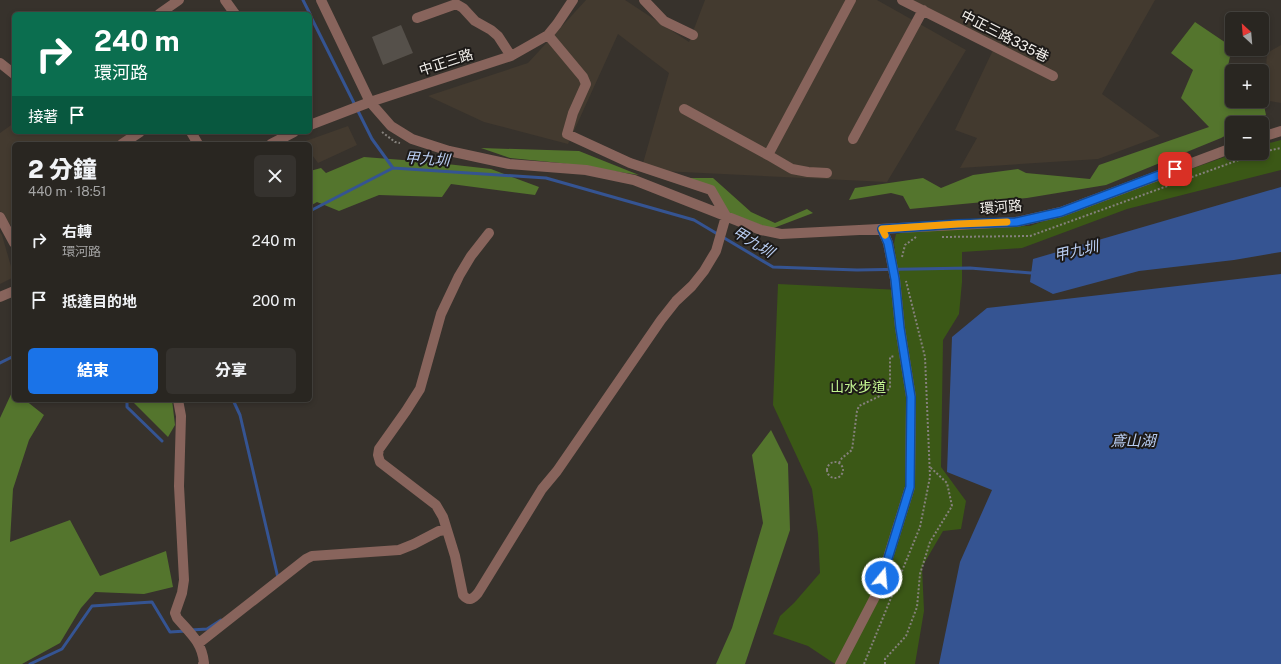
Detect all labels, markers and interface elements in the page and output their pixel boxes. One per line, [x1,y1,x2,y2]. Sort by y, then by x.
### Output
street label: 中正三路335巷 [958,7,1052,65]
north arrow [1225,12,1269,56]
map controls [1225,12,1269,160]
text: 240 m [94,24,180,57]
icon: right [28,28,80,80]
street label: 中正三路 [417,46,475,78]
text: 環河路 [94,62,148,83]
button: + [1225,64,1269,108]
icon: arrive [66,104,88,126]
text: 接著 [28,108,58,125]
button: − [1225,116,1269,160]
water label: 甲九圳 [404,148,452,169]
pin [1158,152,1192,186]
text: 2 分鐘 [28,155,97,183]
button: close [254,155,296,197]
icon: arrive [1164,158,1186,180]
text: 440 m · 18:51 [28,184,106,199]
street label: 環河路 [979,197,1023,217]
text: 右轉 [62,223,92,240]
water label: 甲九圳 [730,223,779,261]
icon: right [28,229,50,251]
text: 240 m [252,232,296,249]
water label: 甲九圳 [1052,237,1102,264]
text: 環河路 [62,244,101,259]
icon: arrive [28,289,50,311]
text: 200 m [252,292,296,309]
text: 抵達目的地 [62,293,137,310]
button: 結束 [28,348,158,394]
button: 分享 [166,348,296,394]
park label: 山水步道 [830,379,886,395]
water label: 鳶山湖 [1110,432,1157,449]
position arrow [861,557,903,599]

